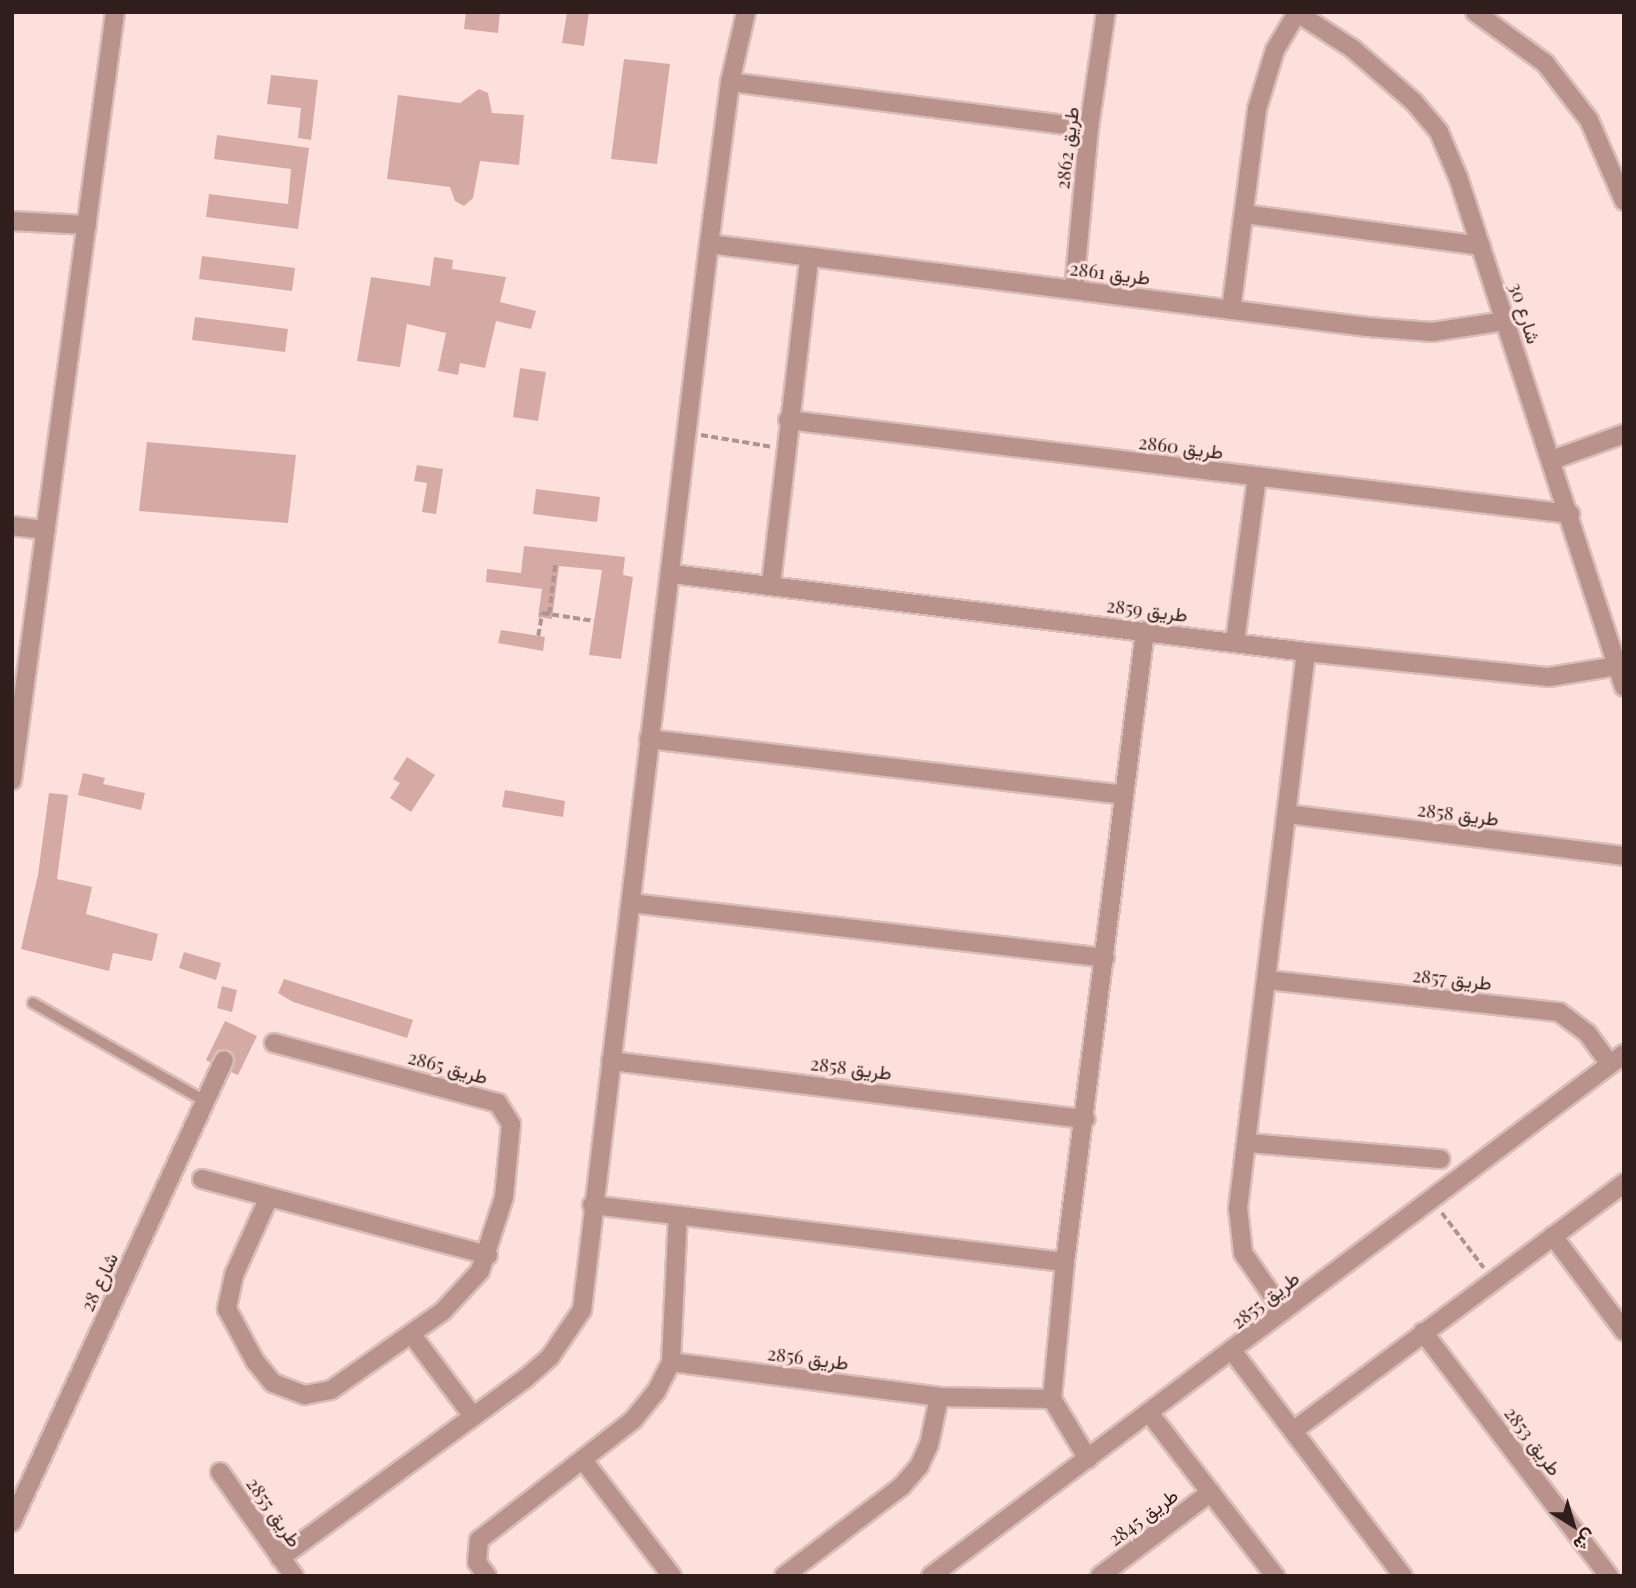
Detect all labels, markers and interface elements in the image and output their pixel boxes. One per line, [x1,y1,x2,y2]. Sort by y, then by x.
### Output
street label: طريق 2862 [1051,105,1083,191]
street label: طريق 2861 [1068,257,1152,289]
street label: شارع 30 [1504,280,1546,346]
street label: طريق 2860 [1137,430,1225,464]
street label: طريق 2859 [1105,594,1189,626]
street label: طريق 2858 [1416,798,1500,830]
street label: طريق 2857 [1411,964,1493,994]
street label: طريق 2865 [406,1045,490,1089]
street label: طريق 2858 [809,1052,893,1084]
street label: شارع 28 [76,1249,122,1315]
street label: طريق 2855 [1227,1266,1303,1334]
street label: طريق 2856 [766,1342,850,1374]
street label: طريق 2853 [1500,1402,1566,1480]
street label: طريق 2855 [242,1473,306,1551]
street label: طريق 2845 [1104,1483,1182,1551]
north arrow [1538,1490,1608,1560]
text: ش [1569,1525,1603,1559]

